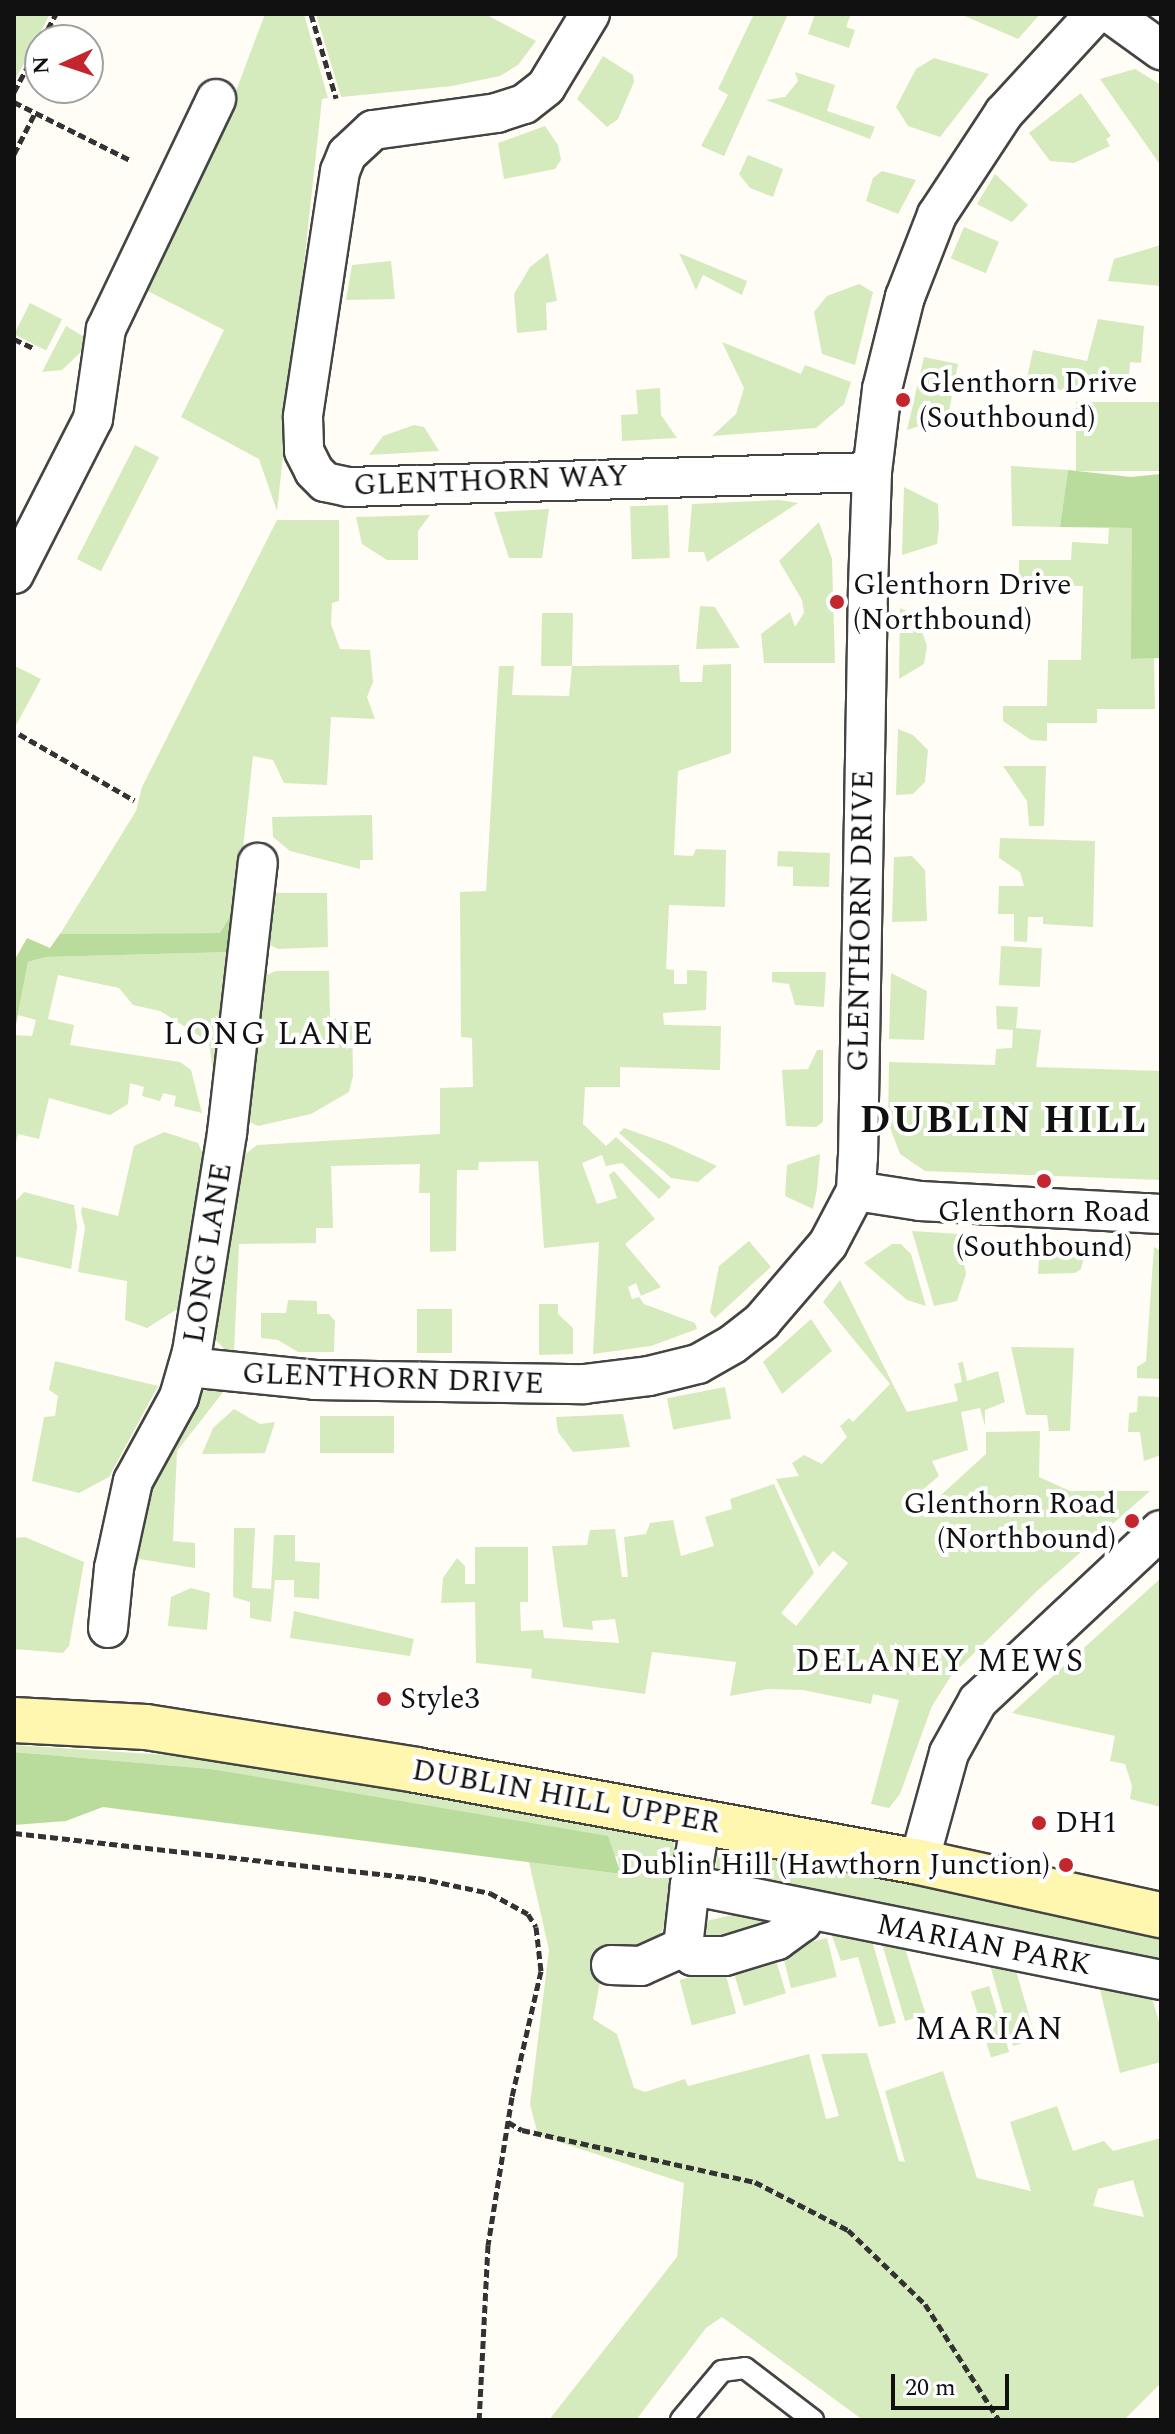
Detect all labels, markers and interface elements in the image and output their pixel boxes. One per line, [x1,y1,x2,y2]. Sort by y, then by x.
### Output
north arrow [24,24,104,104]
text: N [25,55,58,75]
place label: Glenthorn Drive (Southbound) [919,365,1137,436]
marker: Glenthorn Drive (Southbound) [894,391,912,409]
street label: GLENTHORN WAY [353,458,629,504]
place label: Glenthorn Drive (Northbound) [853,567,1071,638]
marker: Glenthorn Drive (Northbound) [828,593,846,611]
street label: GLENTHORN DRIVE [840,770,882,1072]
district label: LONG LANE [163,1016,375,1054]
district label: DUBLIN HILL [860,1099,1148,1145]
street label: LONG LANE [176,1160,240,1346]
marker: Glenthorn Road (Southbound) [1035,1172,1053,1190]
place label: Glenthorn Road (Southbound) [938,1194,1150,1264]
street label: GLENTHORN DRIVE [242,1356,544,1402]
place label: Glenthorn Road (Northbound) [903,1486,1116,1556]
marker: Glenthorn Road (Northbound) [1123,1512,1141,1530]
district label: DELANEY MEWS [795,1643,1085,1681]
place label: Style3 [400,1681,480,1717]
marker: Style3 [375,1690,393,1708]
street label: DUBLIN HILL UPPER [409,1752,723,1842]
place label: DH1 [1055,1805,1118,1841]
marker: DH1 [1030,1814,1048,1832]
place label: Dublin Hill (Hawthorn Junction) [620,1847,1050,1883]
marker: Dublin Hill (Hawthorn Junction) [1057,1856,1075,1874]
street label: MARIAN PARK [874,1907,1094,1983]
district label: MARIAN [915,2011,1065,2049]
scale bar [895,2358,1013,2408]
text: 20 m [905,2370,956,2406]

